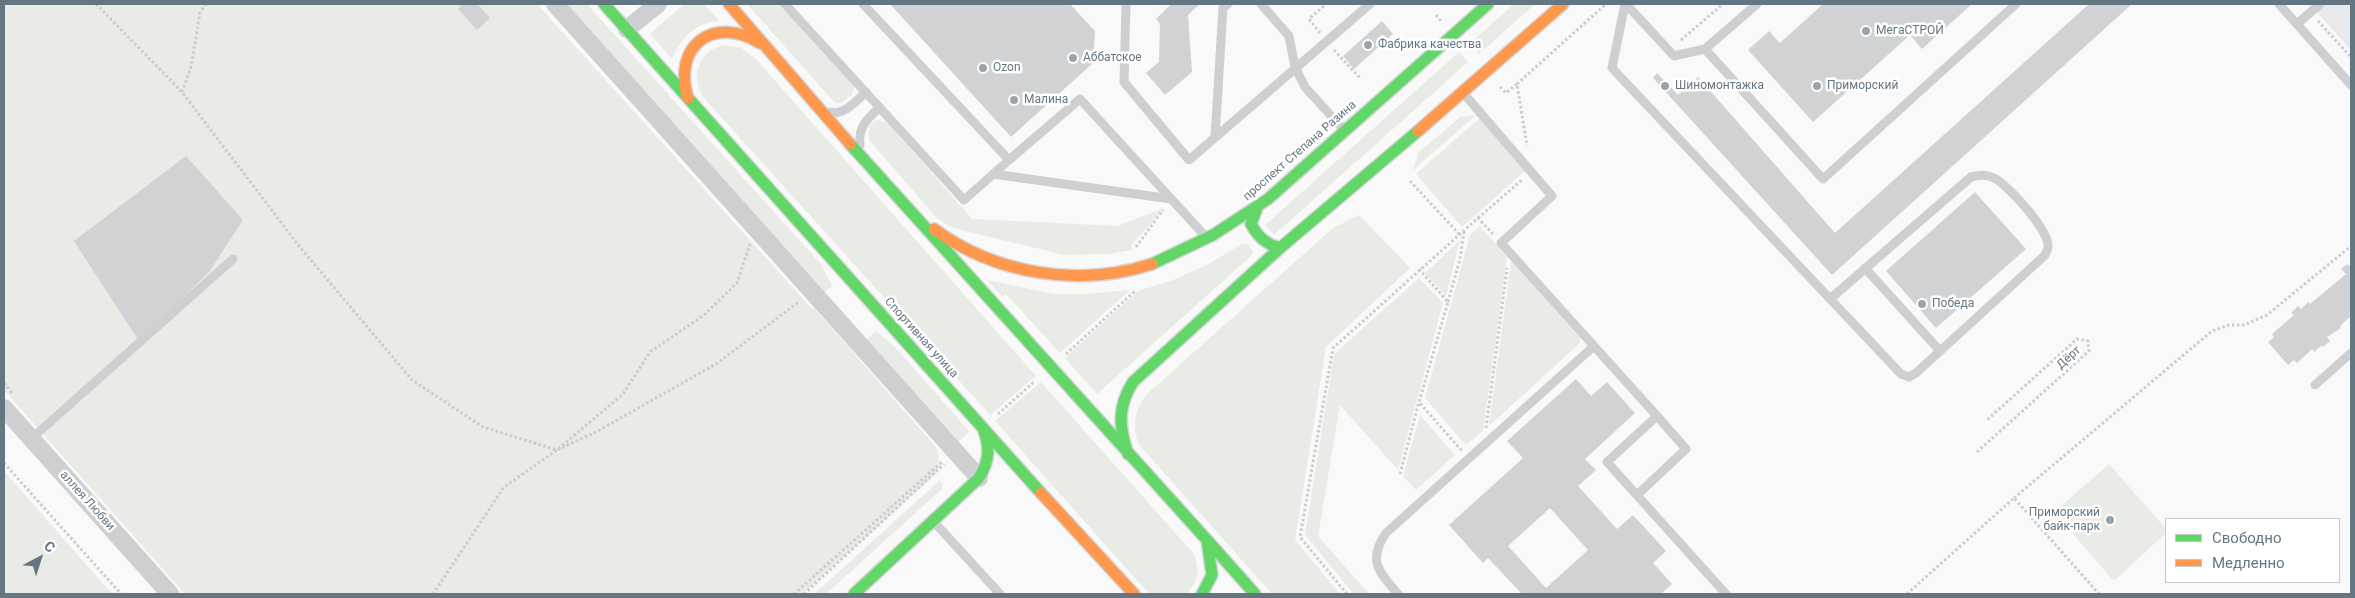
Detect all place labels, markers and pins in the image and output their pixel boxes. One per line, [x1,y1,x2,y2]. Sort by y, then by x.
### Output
place label: МегаCТРОЙ [1876,24,1944,38]
marker: МегаCТРОЙ [1860,25,1872,37]
place label: Фабрика качества [1378,38,1481,52]
marker: Фабрика качества [1362,39,1374,51]
place label: Аббатское [1083,51,1142,65]
marker: Аббатское [1067,52,1079,64]
place label: Ozon [993,61,1021,75]
marker: Ozon [977,62,989,74]
place label: Шиномонтажка [1675,79,1764,93]
place label: Приморский [1827,79,1898,93]
marker: Шиномонтажка [1659,80,1671,92]
marker: Приморский [1811,80,1823,92]
place label: Малина [1024,93,1068,107]
marker: Малина [1008,94,1020,106]
place label: Победа [1932,297,1974,311]
marker: Победа [1916,298,1928,310]
place label: Приморский байк-парк [2029,506,2100,534]
marker: Приморский байк-парк [2104,514,2116,526]

